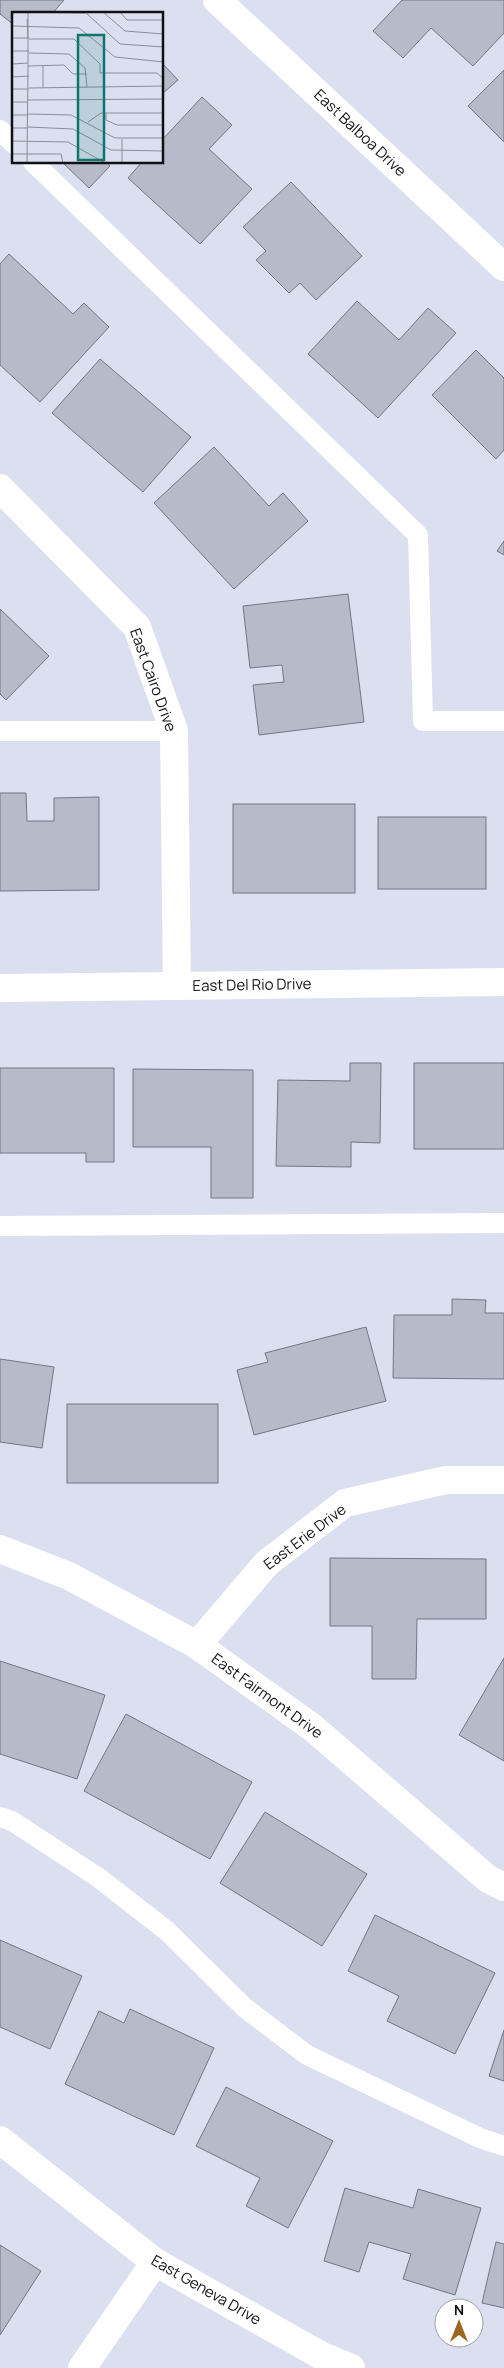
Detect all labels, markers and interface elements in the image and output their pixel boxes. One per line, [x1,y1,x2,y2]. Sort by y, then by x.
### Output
inset map [12,12,164,164]
street label: East Balboa Drive [310,84,411,181]
street label: East Cairo Drive [125,625,182,735]
street label: East Del Rio Drive [192,973,312,996]
street label: East Erie Drive [259,1499,350,1574]
street label: East Fairmont Drive [207,1648,327,1743]
street label: East Geneva Drive [147,2250,265,2330]
north arrow [434,2298,484,2348]
text: N [454,2300,464,2319]

